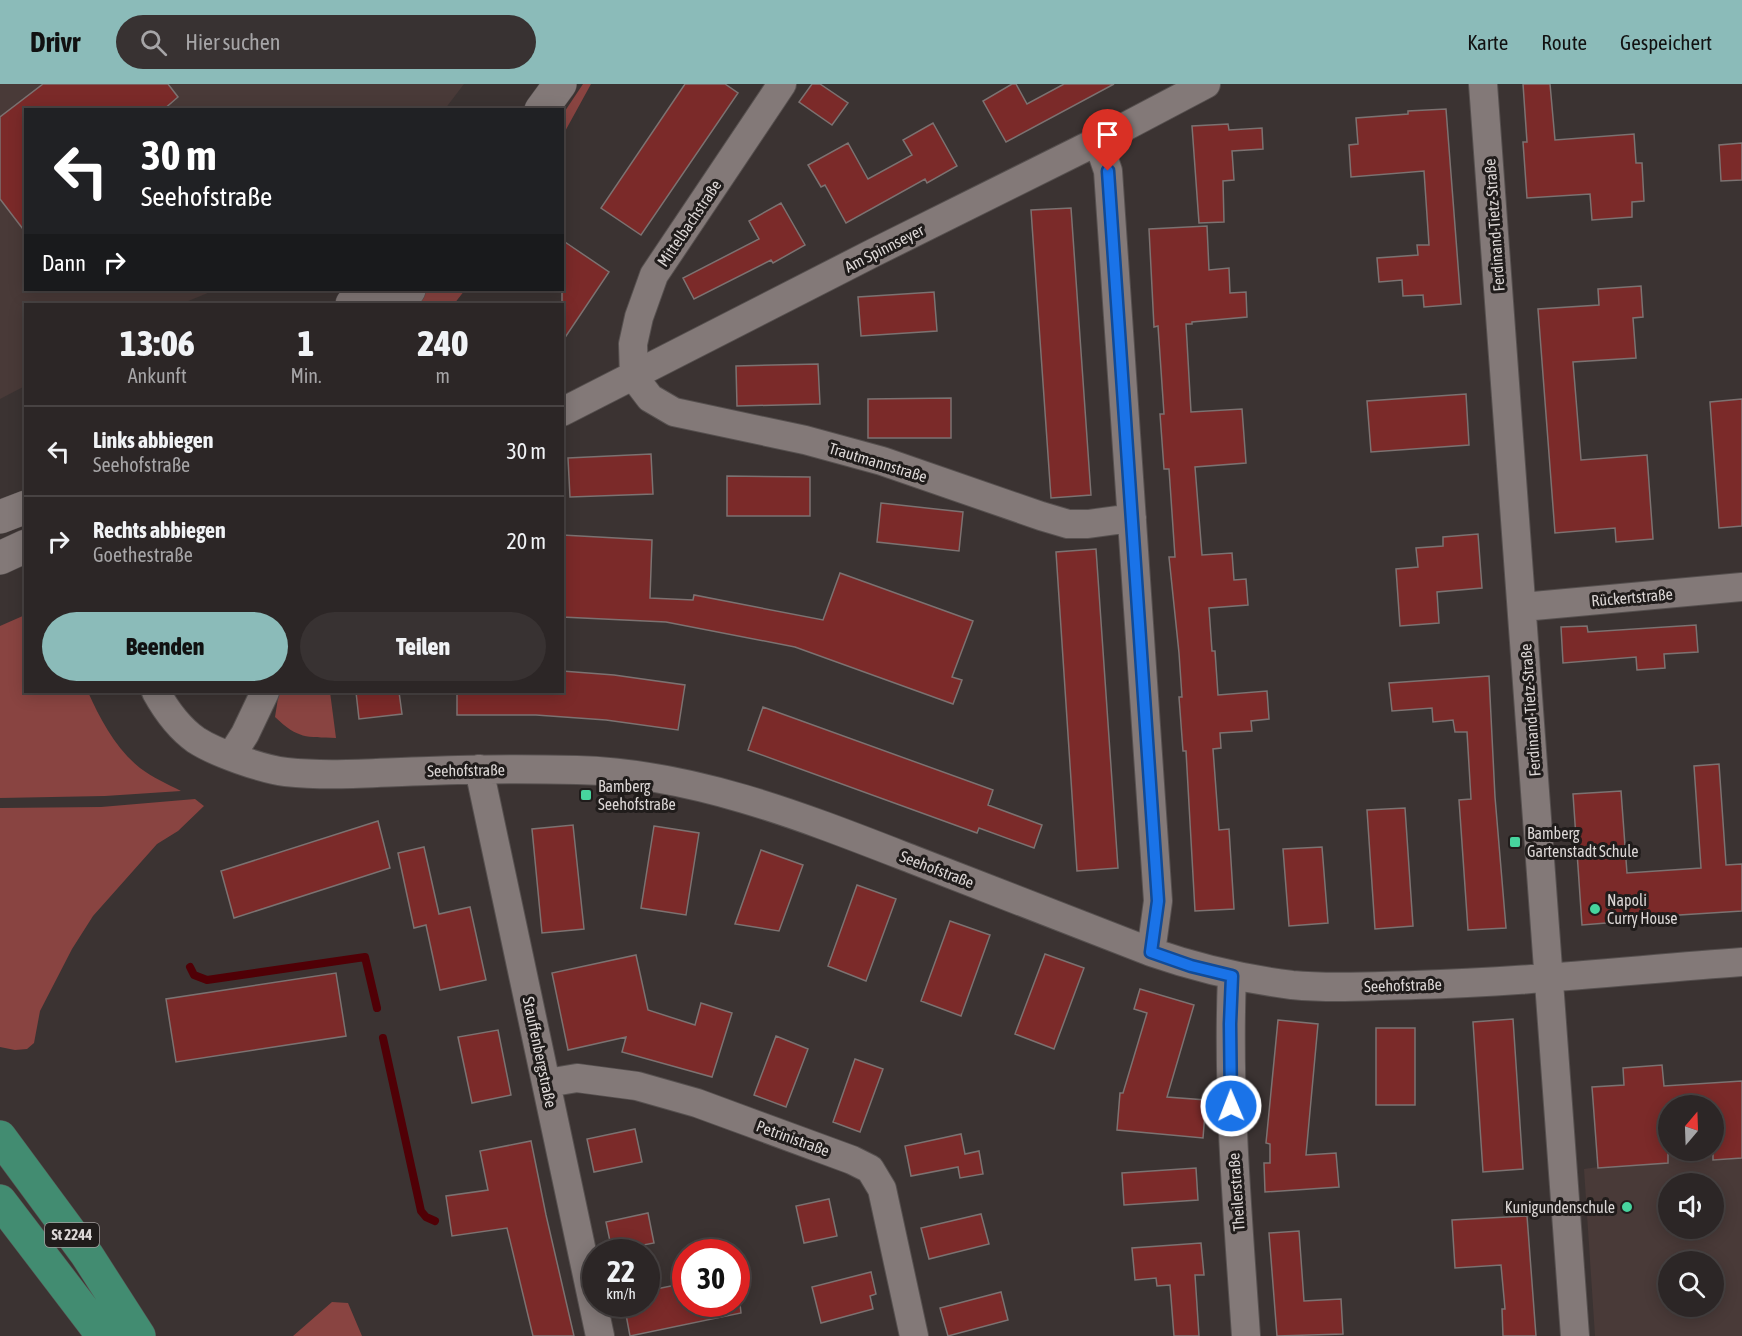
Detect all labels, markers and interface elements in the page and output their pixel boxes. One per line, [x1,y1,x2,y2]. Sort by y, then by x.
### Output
search box [116,15,536,69]
text: Drivr [30,26,80,58]
icon: search [137,26,170,59]
text: Hier suchen [185,29,280,55]
text: Karte [1467,30,1508,54]
text: Route [1541,30,1587,54]
text: Gespeichert [1620,30,1712,54]
pin [1082,109,1133,171]
icon: arrive [1091,118,1124,151]
text: 30 m [141,131,216,179]
icon: left [42,132,120,210]
street label: Ferdinand-Tietz-Straße [1480,158,1508,292]
street label: Mittelbachstraße [653,176,725,270]
text: Seehofstraße [141,181,272,212]
street label: Am Spinnseyer [841,220,927,276]
icon: right [98,246,131,279]
text: Dann [42,250,86,276]
text: 13:06 [120,322,195,364]
text: 1 [298,322,314,364]
text: 240 [417,322,468,364]
text: Ankunft [128,364,187,387]
text: Min. [290,364,322,387]
text: m [436,364,450,387]
text: Links abbiegen [93,427,214,453]
icon: left [42,435,75,468]
text: 30 m [506,438,546,464]
street label: Trautmannstraße [827,439,929,485]
text: Seehofstraße [93,453,190,476]
text: Rechts abbiegen [93,517,226,543]
icon: right [42,525,75,558]
text: 20 m [506,528,546,554]
text: Goethestraße [93,543,193,566]
street label: Rückertstraße [1591,584,1673,610]
button: Beenden [42,612,288,681]
button: Teilen [300,612,546,681]
street label: Ferdinand-Tietz-Straße [1516,643,1544,777]
street label: Seehofstraße [427,760,505,780]
place label: Bamberg Seehofstraße [598,777,676,813]
marker: Bamberg Seehofstraße [579,788,593,802]
place label: Bamberg Gartenstadt Schule [1527,824,1639,860]
marker: Bamberg Gartenstadt Schule [1508,835,1522,849]
street label: Seehofstraße [897,847,977,891]
place label: Napoli Curry House [1607,891,1678,928]
marker: Napoli Curry House [1588,902,1602,916]
street label: Seehofstraße [1364,975,1442,995]
street label: Stauffenbergstraße [518,995,561,1109]
position arrow [1199,1074,1263,1138]
north arrow [1658,1095,1724,1161]
map controls [1658,1095,1724,1317]
street label: Petrinistraße [754,1116,832,1160]
street label: Theilerstraße [1224,1152,1248,1232]
button: sound [1658,1173,1724,1239]
place label: Kunigundenschule [1505,1198,1615,1217]
marker: Kunigundenschule [1620,1200,1634,1214]
road number: St 2244 [45,1223,99,1247]
speed limit sign: 30 [672,1239,750,1317]
button: search [1658,1251,1724,1317]
text: 22 [607,1254,635,1288]
text: km/h [606,1285,636,1302]

